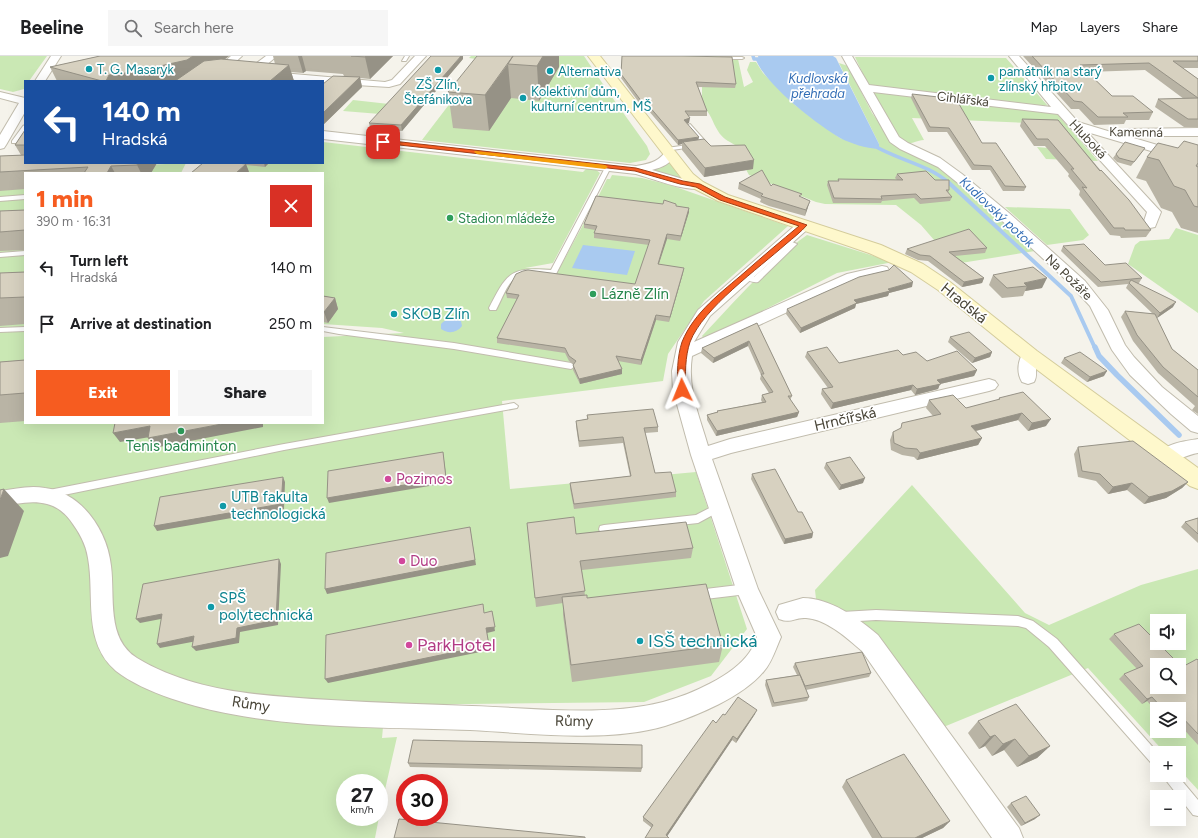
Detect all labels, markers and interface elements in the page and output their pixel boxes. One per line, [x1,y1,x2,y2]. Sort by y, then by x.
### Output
search box [108,10,388,46]
text: Beeline [20,16,84,39]
icon: search [122,17,144,39]
text: Search here [154,19,234,37]
text: Map [1030,19,1058,36]
text: Layers [1080,19,1120,36]
text: Share [1142,19,1178,36]
place label: T. G. Masaryk [97,62,174,77]
marker: T. G. Masaryk [84,64,94,74]
place label: Alternativa [558,64,621,79]
place label: památník na starý zlínský hřbitov [999,64,1102,94]
marker: ZŠ Zlín, Štefánikova [433,65,443,75]
marker: Alternativa [545,66,555,76]
water label: Kudlovská přehrada [788,71,848,101]
marker: památník na starý zlínský hřbitov [986,73,996,83]
place label: ZŠ Zlín, Štefánikova [404,77,472,107]
place label: Kolektivní dům, kulturní centrum, MŠ [531,84,652,114]
street label: Cihlářská [936,88,990,110]
marker: Kolektivní dům, kulturní centrum, MŠ [518,93,528,103]
text: 140 m [102,94,181,128]
icon: left [36,96,88,148]
street label: Hluboká [1066,116,1110,162]
street label: Kamenná [1109,124,1163,140]
pin [366,125,400,159]
text: Hradská [102,128,167,150]
icon: arrive [372,131,394,153]
water label: Kudlovský potok [957,174,1038,251]
text: 1 min [36,184,93,213]
button: close [270,185,312,227]
place label: Stadion mládeže [458,211,555,226]
marker: Stadion mládeže [445,213,455,223]
text: 390 m · 16:31 [36,214,111,229]
street label: Na Požáře [1042,251,1096,303]
text: Turn left [70,252,128,270]
icon: left [36,257,58,279]
text: 140 m [270,259,312,277]
text: Hradská [70,270,117,285]
street label: Hradská [937,279,991,327]
place label: Lázně Zlín [601,285,669,303]
marker: Lázně Zlín [588,289,598,299]
place label: SKOB Zlín [402,305,470,323]
marker: SKOB Zlín [389,309,399,319]
icon: arrive [36,313,58,335]
text: Arrive at destination [70,315,211,333]
text: 250 m [269,315,312,333]
position arrow [661,369,703,411]
button: Exit [36,370,170,416]
button: Share [178,370,312,416]
street label: Hrnčířská [812,403,878,435]
marker: Tenis badminton [176,426,186,436]
place label: Tenis badminton [126,437,236,455]
place label: Pozimos [396,470,453,488]
marker: Pozimos [383,474,393,484]
place label: UTB fakulta technologická [231,488,326,523]
marker: UTB fakulta technologická [218,501,228,511]
place label: Duo [410,552,438,570]
marker: Duo [397,556,407,566]
place label: SPŠ polytechnická [219,589,313,624]
marker: SPŠ polytechnická [206,602,216,612]
map controls [1150,614,1186,826]
button: sound [1150,614,1186,650]
place label: ISŠ technická [648,630,757,652]
place label: ParkHotel [417,634,496,656]
marker: ISŠ technická [635,636,645,646]
marker: ParkHotel [404,640,414,650]
button: search [1150,658,1186,694]
street label: Růmy [231,692,271,716]
button: layers [1150,702,1186,738]
street label: Růmy [555,712,593,730]
button: + [1150,746,1186,782]
speed limit sign: 30 [396,774,448,826]
text: 27 [351,783,373,807]
button: − [1150,790,1186,826]
text: km/h [351,803,373,816]

